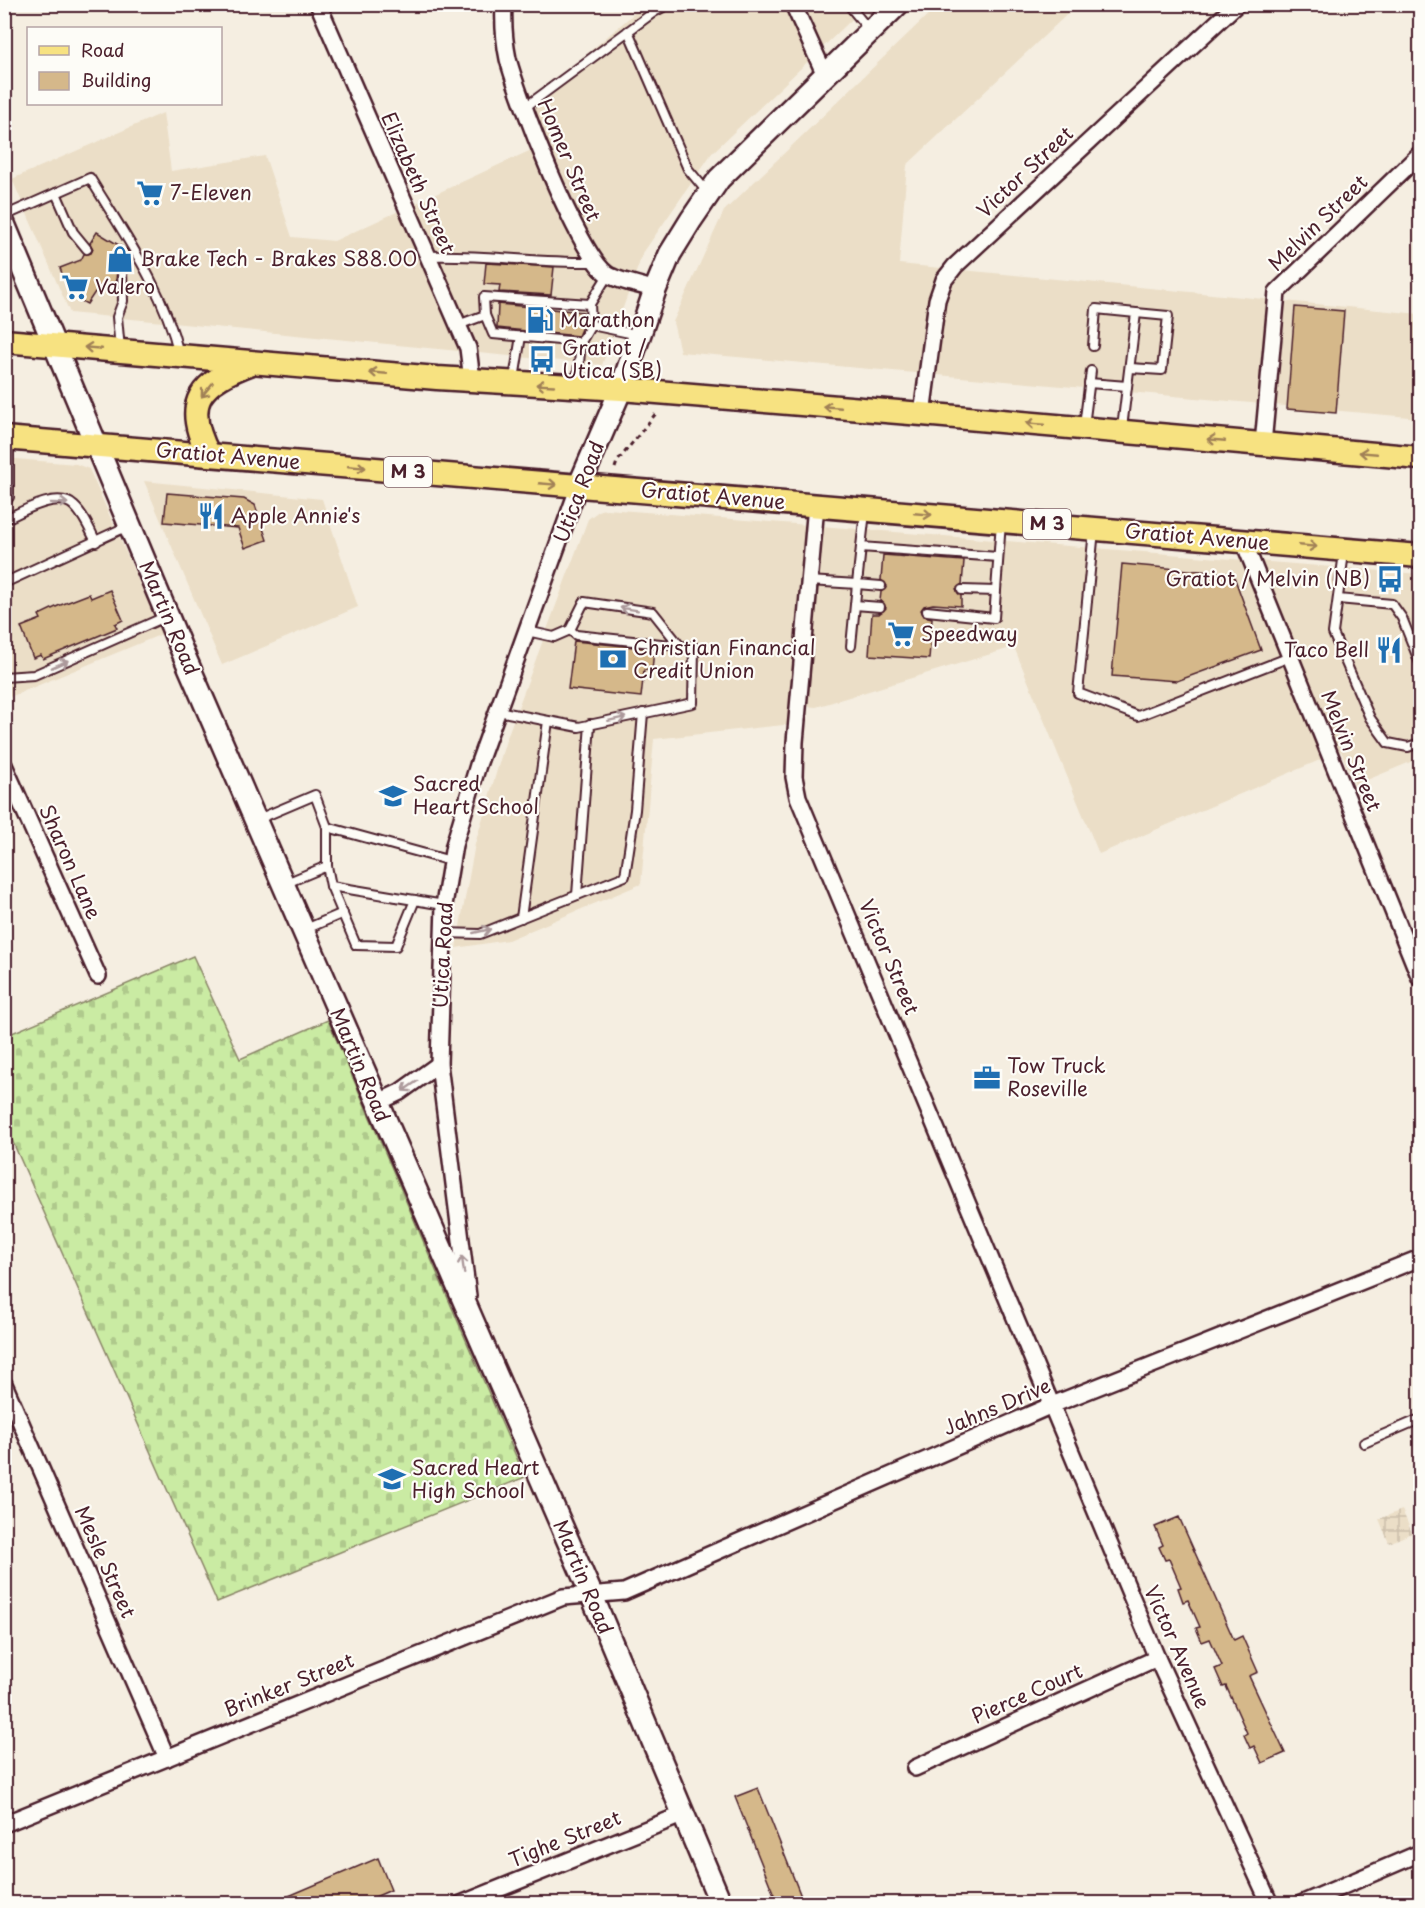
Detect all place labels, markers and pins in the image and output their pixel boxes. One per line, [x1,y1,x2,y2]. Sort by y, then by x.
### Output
place label: 7-Eleven [170,177,252,207]
supermarket icon: 7-Eleven [135,178,165,208]
place label: Brake Tech - Brakes S88.00 [140,243,417,273]
shop icon: Brake Tech - Brakes S88.00 [105,244,135,274]
place label: Valero [95,271,155,301]
supermarket icon: Valero [60,272,90,302]
place label: Marathon [560,304,655,334]
fuel station icon: Marathon [525,305,555,335]
place label: Gratiot / Utica (SB) [562,332,662,385]
bus stop icon: Gratiot / Utica (SB) [527,344,557,374]
place label: Apple Annie's [231,500,360,530]
restaurant icon: Apple Annie's [196,501,226,531]
place label: Gratiot / Melvin (NB) [1166,563,1370,593]
bus stop icon: Gratiot / Melvin (NB) [1375,564,1405,594]
place label: Speedway [921,618,1017,648]
supermarket icon: Speedway [886,619,916,649]
place label: Christian Financial Credit Union [633,632,815,685]
place label: Taco Bell [1284,634,1369,664]
restaurant icon: Taco Bell [1374,635,1404,665]
bank icon: Christian Financial Credit Union [598,644,628,674]
place label: Sacred Heart School [413,768,539,821]
school or university icon: Sacred Heart School [378,781,408,811]
place label: Tow Truck Roseville [1007,1050,1106,1103]
office icon: Tow Truck Roseville [972,1063,1002,1093]
place label: Sacred Heart High School [412,1452,540,1505]
school or university icon: Sacred Heart High School [377,1464,407,1494]

